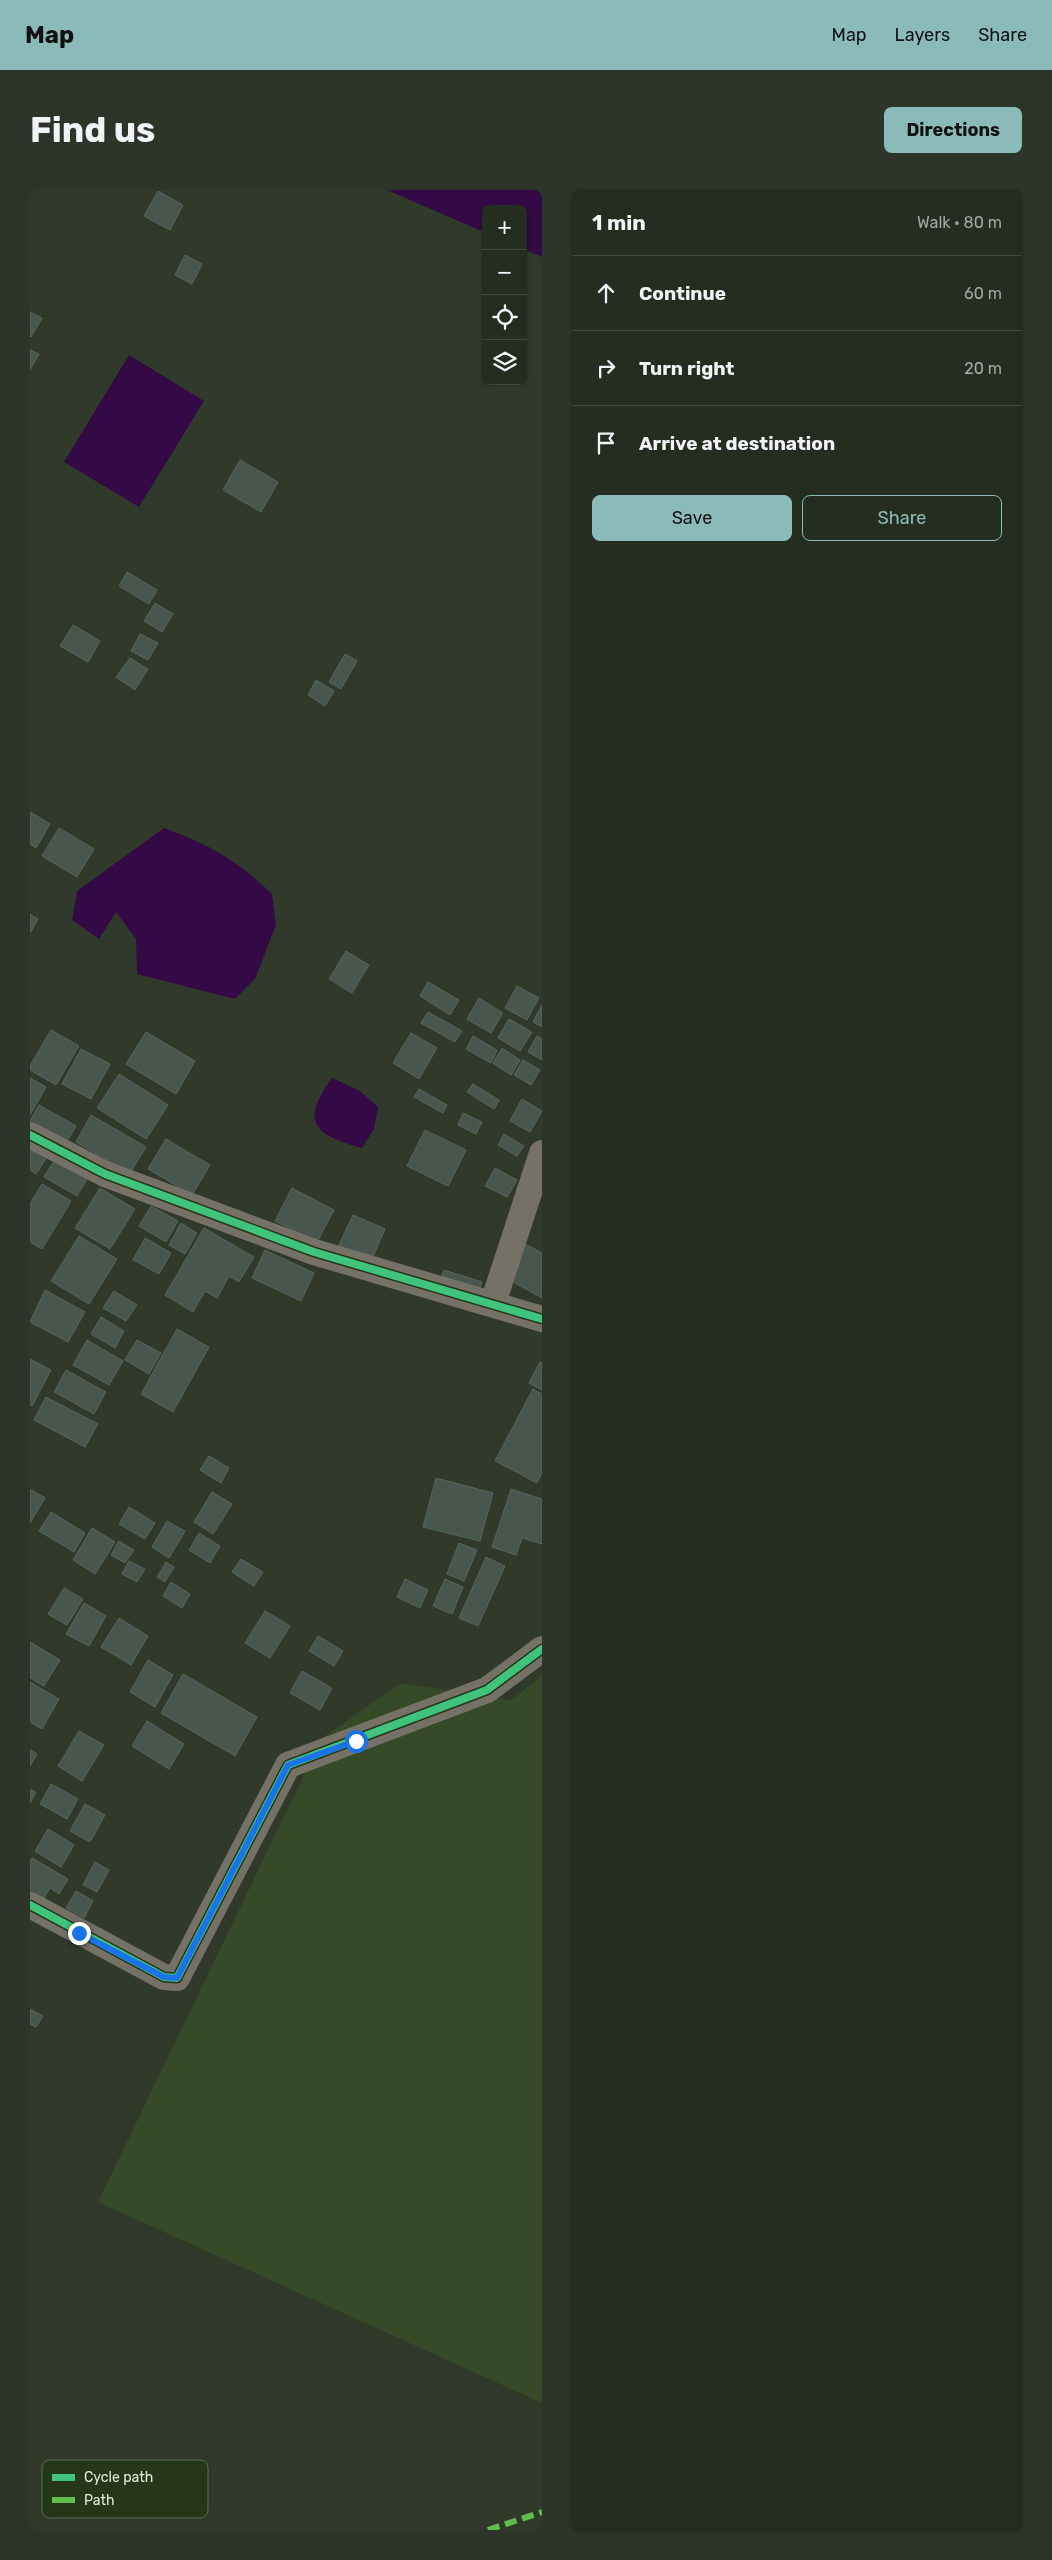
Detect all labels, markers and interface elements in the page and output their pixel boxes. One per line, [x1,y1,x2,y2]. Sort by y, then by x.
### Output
text: Map [25,21,74,49]
text: Map [832,24,867,46]
text: Layers [895,24,950,46]
text: Share [978,24,1027,46]
button: Directions [884,107,1022,153]
text: Find us [30,109,155,151]
map controls [482,205,527,385]
button: + [482,205,527,250]
text: 1 min [592,210,646,235]
text: Walk · 80 m [917,213,1002,232]
button: − [482,250,527,295]
icon: ahead [592,279,620,307]
text: Continue [639,282,726,305]
text: 60 m [964,284,1002,303]
button: locate [482,295,527,340]
button: layers [482,340,527,385]
icon: right [592,354,620,382]
text: Turn right [639,357,734,380]
text: 20 m [964,359,1002,378]
icon: arrive [592,429,620,457]
text: Arrive at destination [639,432,835,455]
button: Save [592,495,792,541]
button: Share [802,495,1002,541]
route start [345,1730,368,1753]
route end [68,1922,91,1945]
legend [42,2460,208,2518]
text: Cycle path [84,2469,153,2486]
text: Path [84,2492,115,2509]

